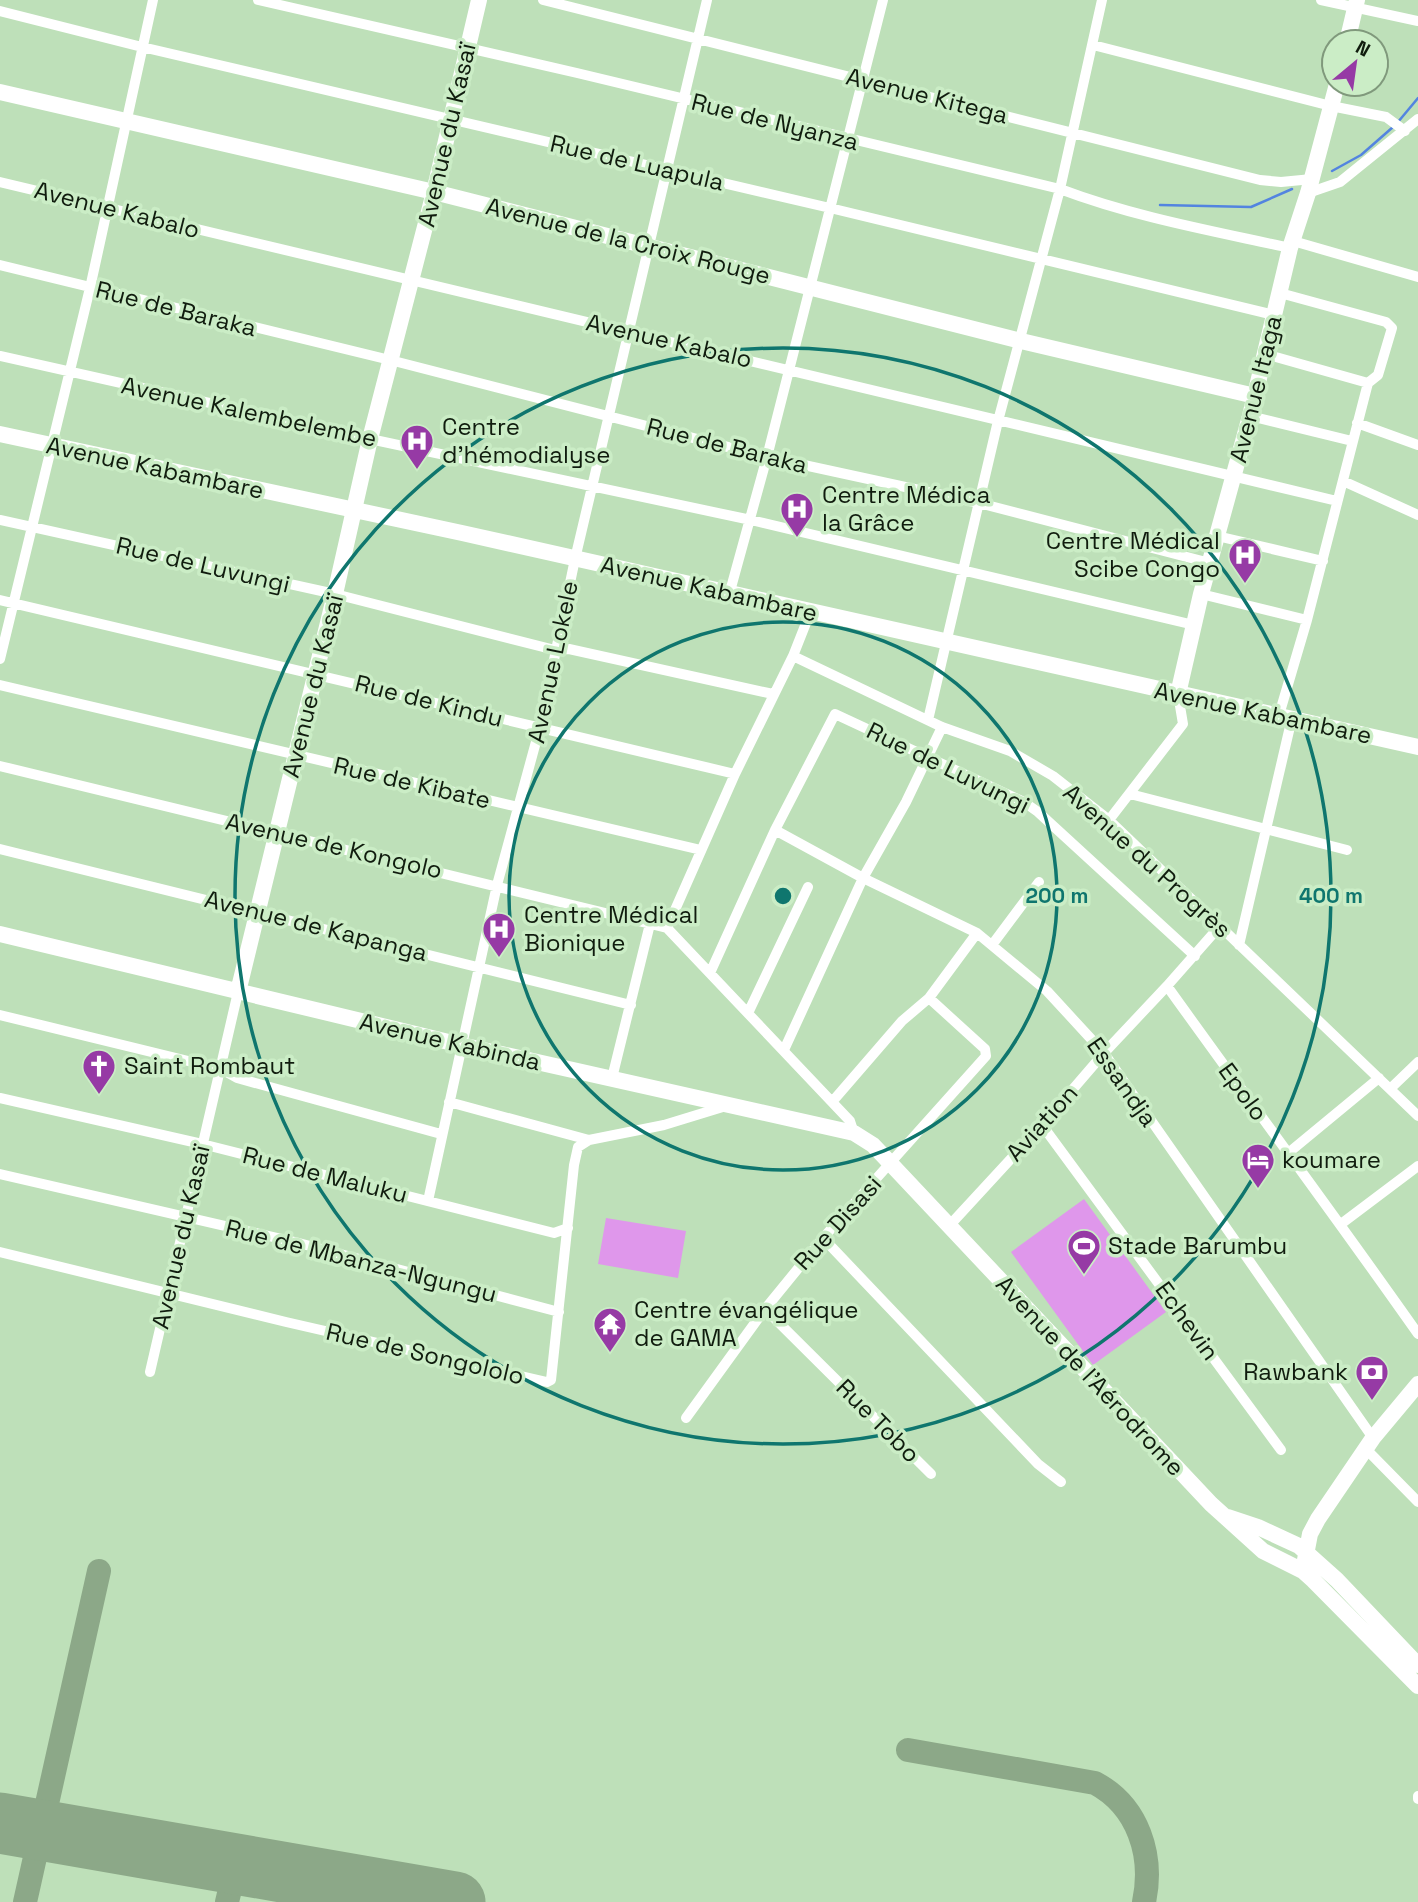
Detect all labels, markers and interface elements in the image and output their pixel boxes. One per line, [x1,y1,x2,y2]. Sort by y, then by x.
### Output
north arrow [1320,28,1390,98]
text: N [1351,35,1375,63]
street label: Avenue du Kasaï [410,39,483,230]
street label: Avenue Kitega [843,60,1011,131]
street label: Rue de Nyanza [688,86,862,157]
street label: Rue de Luapula [547,127,727,198]
street label: Avenue Kabalo [31,174,203,245]
street label: Avenue de la Croix Rouge [483,190,774,291]
street label: Rue de Baraka [93,274,260,344]
street label: Avenue Kabalo [583,306,755,375]
street label: Avenue Itaga [1222,312,1289,466]
street label: Avenue Kalembelembe [119,369,380,454]
place label: Centre d'hémodialyse [442,411,610,470]
street label: Rue de Baraka [644,411,811,481]
hospital icon: Centre d'hémodialyse [398,422,436,471]
street label: Avenue Kabambare [44,429,267,506]
place label: Centre Médica la Grâce [822,479,991,538]
hospital icon: Centre Médica la Grâce [778,490,816,539]
place label: Centre Médical Scibe Congo [1046,525,1220,584]
street label: Rue de Luvungi [113,529,293,600]
hospital icon: Centre Médical Scibe Congo [1226,536,1264,585]
street label: Avenue Kabambare [598,549,820,629]
street label: Avenue Lokele [520,578,585,746]
street label: Avenue du Kasaï [275,590,351,781]
street label: Rue de Kindu [352,667,506,734]
street label: Avenue Kabambare [1152,674,1375,751]
street label: Rue de Luvungi [862,715,1035,820]
street label: Rue de Kibate [331,749,493,816]
street label: Avenue du Progrès [1057,777,1238,944]
street label: Avenue de Kongolo [223,806,445,886]
text: 200 m [1026,882,1088,909]
text: 400 m [1299,882,1363,909]
street label: Avenue de Kapanga [202,883,431,968]
centre of rings [771,884,795,908]
place label: Centre Médical Bionique [524,899,698,958]
hospital icon: Centre Médical Bionique [480,910,518,959]
street label: Avenue Kabinda [357,1006,544,1077]
street label: Essandja [1080,1031,1165,1133]
church icon: Saint Rombaut [80,1047,118,1096]
place label: Saint Rombaut [124,1050,295,1081]
street label: Epolo [1212,1056,1275,1127]
street label: Aviation [999,1078,1084,1168]
street label: Rue de Maluku [239,1139,411,1210]
street label: Avenue du Kasaï [144,1141,217,1332]
hotel icon: koumare [1239,1141,1277,1190]
place label: koumare [1282,1144,1381,1175]
street label: Rue Disasi [787,1169,888,1276]
street label: Rue de Mbanza-Ngungu [222,1212,500,1309]
sports icon: Stade Barumbu [1065,1227,1103,1276]
place label: Stade Barumbu [1108,1230,1287,1261]
street label: Avenue de l’Aérodrome [989,1269,1191,1482]
street label: Echevin [1148,1275,1226,1366]
place label: Centre évangélique de GAMA [634,1294,859,1353]
temple icon: Centre évangélique de GAMA [591,1305,629,1354]
street label: Rue de Songololo [323,1316,527,1391]
bank icon: Rawbank [1353,1353,1391,1402]
place label: Rawbank [1243,1356,1348,1387]
street label: Rue Tobo [830,1372,927,1469]

